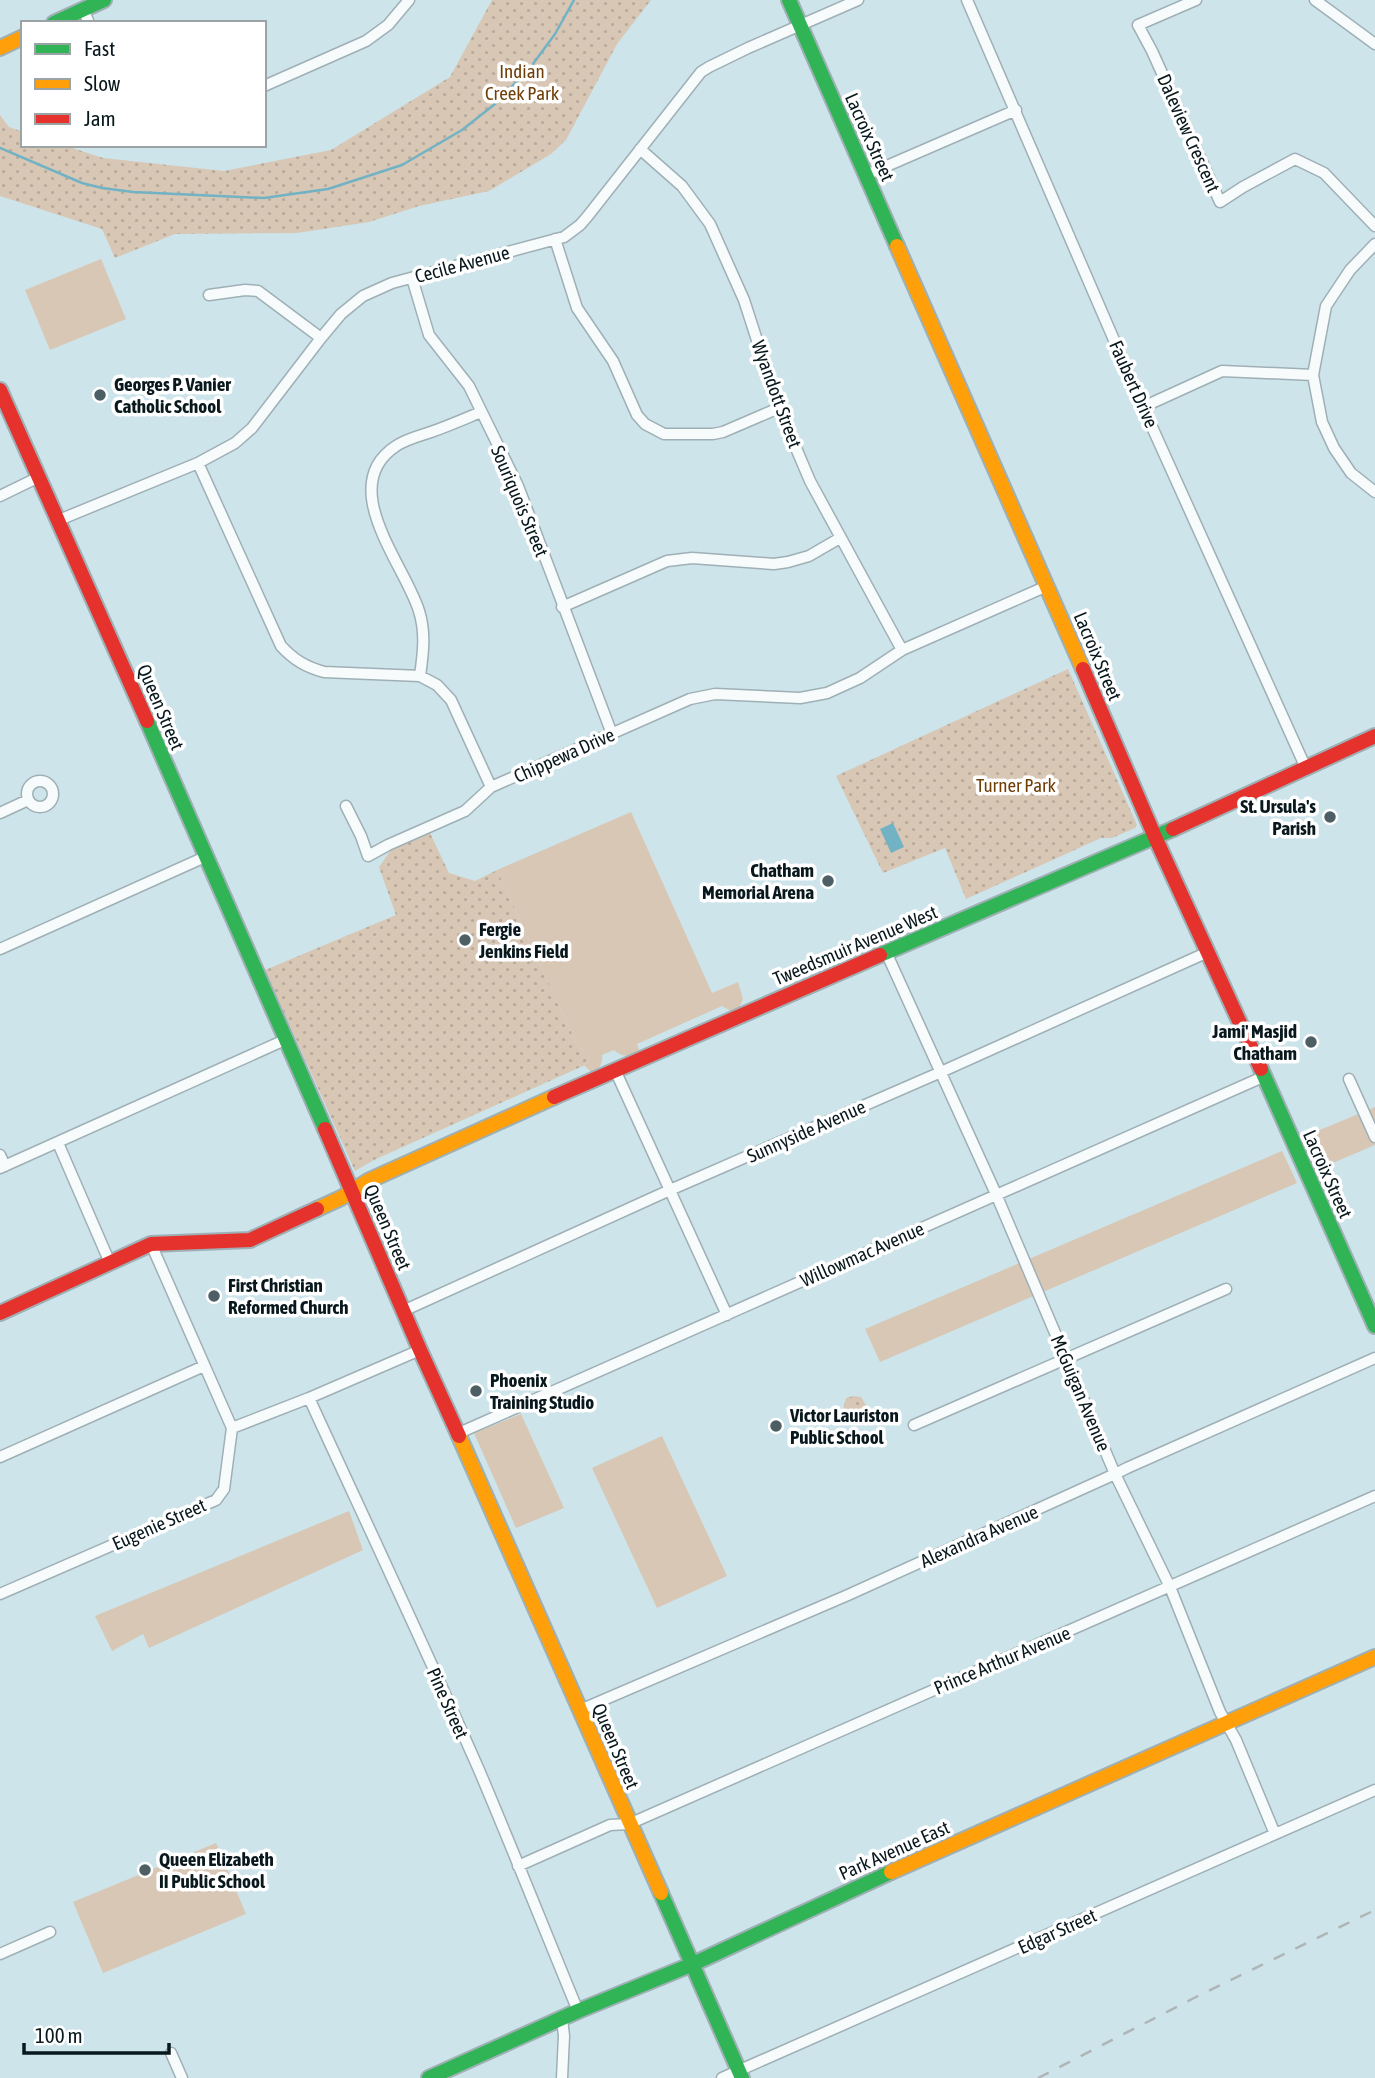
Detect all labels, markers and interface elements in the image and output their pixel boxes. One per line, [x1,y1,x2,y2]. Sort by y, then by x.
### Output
legend [21,21,266,147]
text: Fast [84,36,115,60]
park label: Indian Creek Park [485,60,560,104]
street label: Daleview Crescent [1153,70,1225,196]
text: Slow [84,71,121,95]
street label: Lacroix Street [841,90,899,184]
text: Jam [84,106,116,130]
street label: Cecile Avenue [412,241,512,287]
street label: Wyandott Street [747,337,807,451]
street label: Faubert Drive [1105,337,1163,431]
place label: Georges P. Vanier Catholic School [114,373,231,417]
marker: Georges P. Vanier Catholic School [92,387,108,403]
street label: Souriquois Street [487,442,553,560]
street label: Lacroix Street [1069,608,1127,704]
street label: Queen Street [133,661,189,753]
street label: Chippewa Drive [510,723,618,787]
park label: Turner Park [976,774,1057,796]
place label: St. Ursula's Parish [1240,795,1316,839]
marker: St. Ursula's Parish [1322,809,1338,825]
place label: Chatham Memorial Arena [702,859,814,903]
marker: Chatham Memorial Arena [820,873,836,889]
street label: Tweedsmuir Avenue West [770,900,940,990]
place label: Fergie Jenkins Field [478,918,569,962]
marker: Fergie Jenkins Field [457,932,473,948]
place label: Jami' Masjid Chatham [1211,1020,1297,1064]
marker: Jami' Masjid Chatham [1303,1034,1319,1050]
street label: Sunnyside Avenue [743,1095,869,1167]
street label: Lacroix Street [1299,1127,1357,1221]
street label: Queen Street [360,1181,416,1273]
street label: Willowmac Avenue [797,1217,927,1291]
place label: First Christian Reformed Church [228,1274,349,1318]
marker: First Christian Reformed Church [206,1288,222,1304]
street label: McGuigan Avenue [1047,1331,1115,1455]
place label: Phoenix Training Studio [490,1369,594,1413]
marker: Phoenix Training Studio [468,1383,484,1399]
place label: Victor Lauriston Public School [789,1404,899,1448]
marker: Victor Lauriston Public School [768,1418,784,1434]
street label: Eugenie Street [109,1494,209,1554]
street label: Alexandra Avenue [917,1500,1041,1572]
street label: Prince Arthur Avenue [930,1621,1074,1699]
street label: Pine Street [423,1664,473,1742]
street label: Queen Street [588,1700,644,1792]
street label: Park Avenue East [835,1816,953,1884]
place label: Queen Elizabeth II Public School [159,1848,274,1892]
marker: Queen Elizabeth II Public School [137,1862,153,1878]
street label: Edgar Street [1014,1904,1100,1958]
scale bar [24,2011,170,2056]
text: 100 m [35,2023,83,2047]

